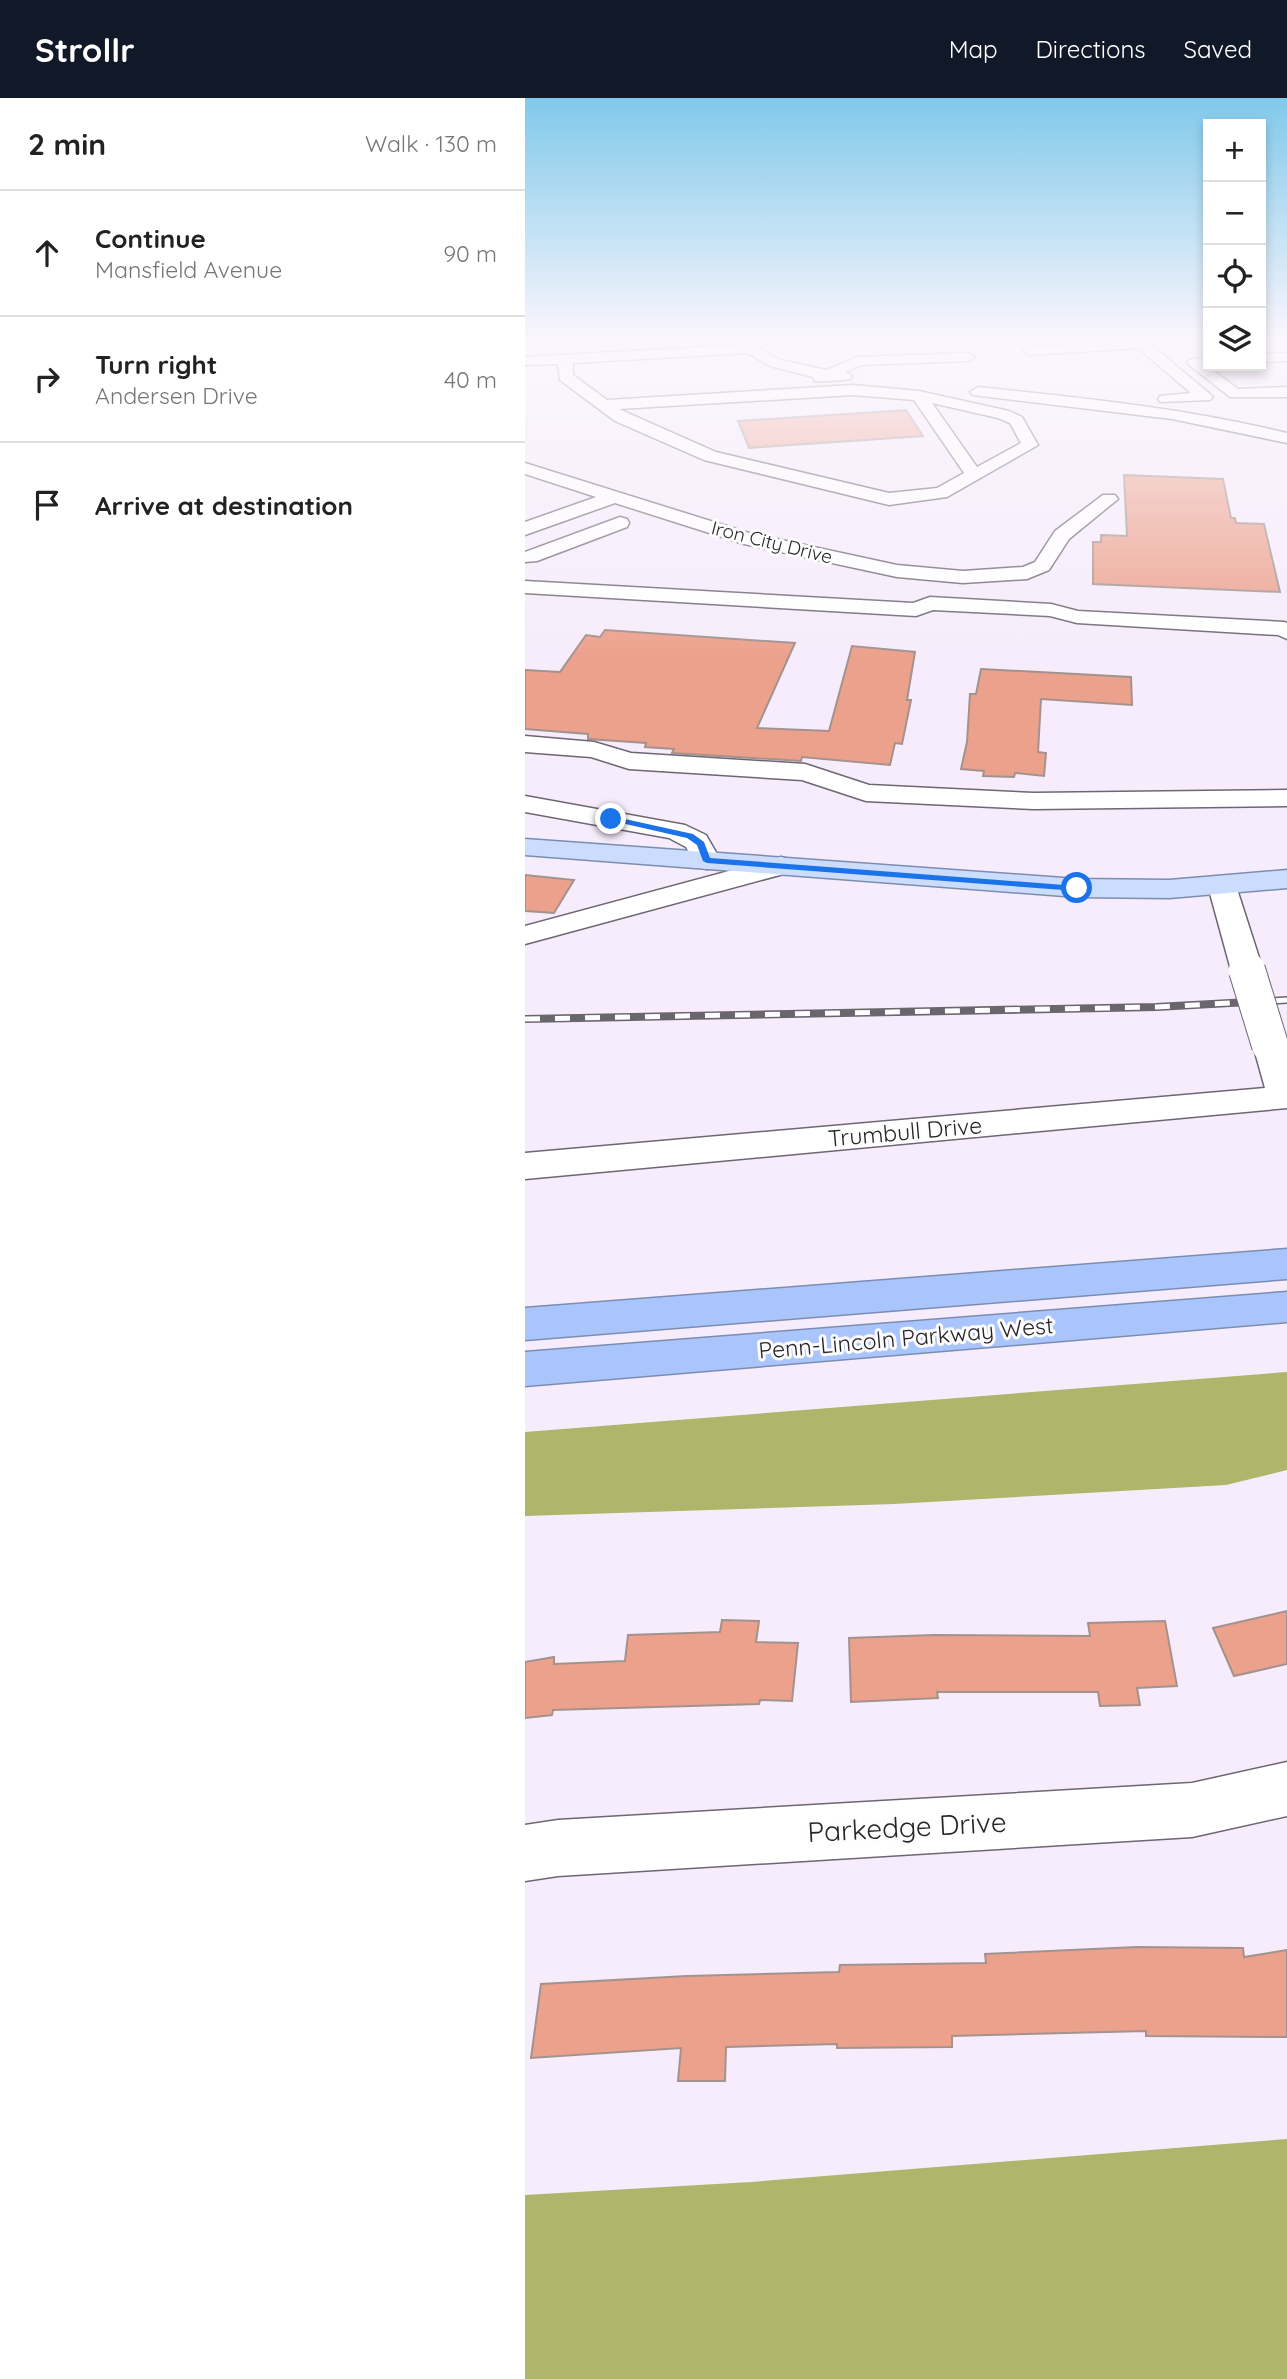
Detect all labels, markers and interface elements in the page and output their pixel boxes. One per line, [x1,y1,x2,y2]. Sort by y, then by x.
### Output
text: Strollr [35,29,135,70]
text: Map [949,34,998,64]
text: Directions [1036,34,1146,64]
text: Saved [1184,34,1252,64]
map controls [1203,119,1266,371]
button: + [1203,119,1266,182]
text: 2 min [28,125,106,163]
text: Walk · 130 m [365,129,497,158]
button: − [1203,182,1266,245]
text: Continue [95,222,206,255]
icon: ahead [28,234,66,272]
text: 90 m [443,239,497,268]
button: locate [1203,245,1266,308]
text: Mansfield Avenue [95,255,282,284]
button: layers [1203,308,1266,371]
text: Turn right [95,348,217,381]
icon: right [28,360,66,398]
text: 40 m [444,365,497,394]
text: Andersen Drive [95,381,258,410]
icon: arrive [28,486,66,524]
text: Arrive at destination [95,489,353,522]
street label: Iron City Drive [709,515,835,569]
route end [595,803,626,834]
route start [1061,872,1092,903]
street label: Trumbull Drive [827,1110,983,1153]
street label: Penn-Lincoln Parkway West [757,1310,1055,1365]
street label: Parkedge Drive [807,1804,1007,1849]

